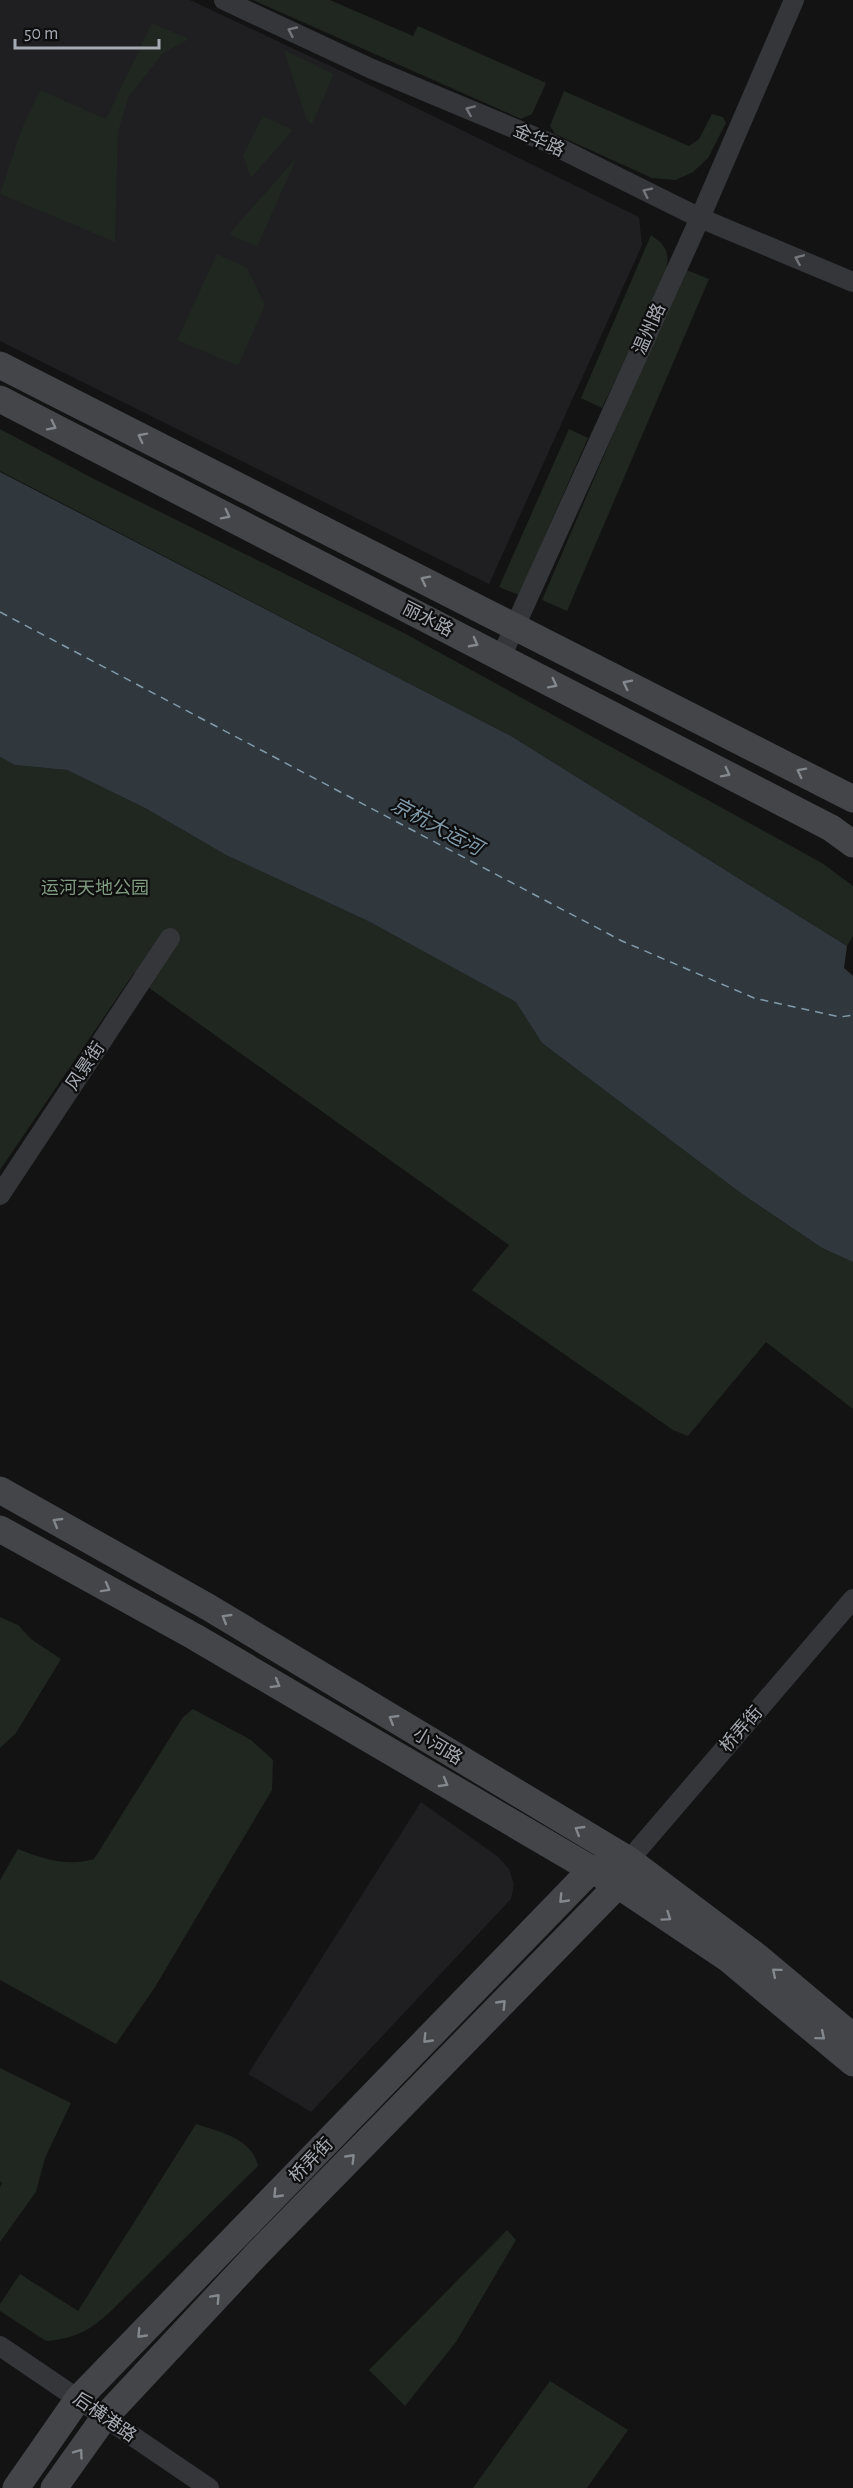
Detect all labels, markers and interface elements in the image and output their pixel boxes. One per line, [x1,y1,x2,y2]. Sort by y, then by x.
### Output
scale bar [15,12,159,50]
text: 50 m [24,25,58,43]
one-way arrow [287,27,298,39]
one-way arrow [466,105,477,117]
street label: 金华路 [510,120,568,160]
one-way arrow [643,187,654,199]
one-way arrow [794,254,805,266]
street label: 温州路 [629,300,669,358]
one-way arrow [46,419,56,430]
one-way arrow [138,433,148,444]
one-way arrow [219,508,230,519]
one-way arrow [420,576,431,587]
street label: 丽水路 [399,598,457,640]
one-way arrow [467,636,478,647]
one-way arrow [546,676,557,688]
one-way arrow [623,679,634,691]
one-way arrow [720,766,730,777]
one-way arrow [797,768,807,779]
water label: 京杭大运河 [388,794,489,861]
park label: 运河天地公园 [41,878,149,898]
street label: 风景街 [62,1038,108,1094]
one-way arrow [53,1517,63,1529]
one-way arrow [100,1581,111,1592]
one-way arrow [222,1614,232,1626]
one-way arrow [270,1677,280,1689]
street label: 桥弄街 [716,1702,766,1756]
one-way arrow [389,1715,399,1727]
street label: 小河路 [410,1724,466,1768]
one-way arrow [438,1776,448,1788]
one-way arrow [575,1826,585,1837]
one-way arrow [559,1893,570,1903]
one-way arrow [661,1910,672,1921]
one-way arrow [772,1968,783,1979]
one-way arrow [495,2000,506,2010]
one-way arrow [814,2029,825,2040]
one-way arrow [424,2032,435,2043]
street label: 桥弄街 [285,2134,337,2186]
one-way arrow [344,2154,355,2164]
one-way arrow [273,2188,284,2198]
one-way arrow [208,2295,219,2306]
one-way arrow [137,2328,148,2338]
street label: 后横港路 [70,2388,140,2446]
one-way arrow [72,2448,83,2459]

